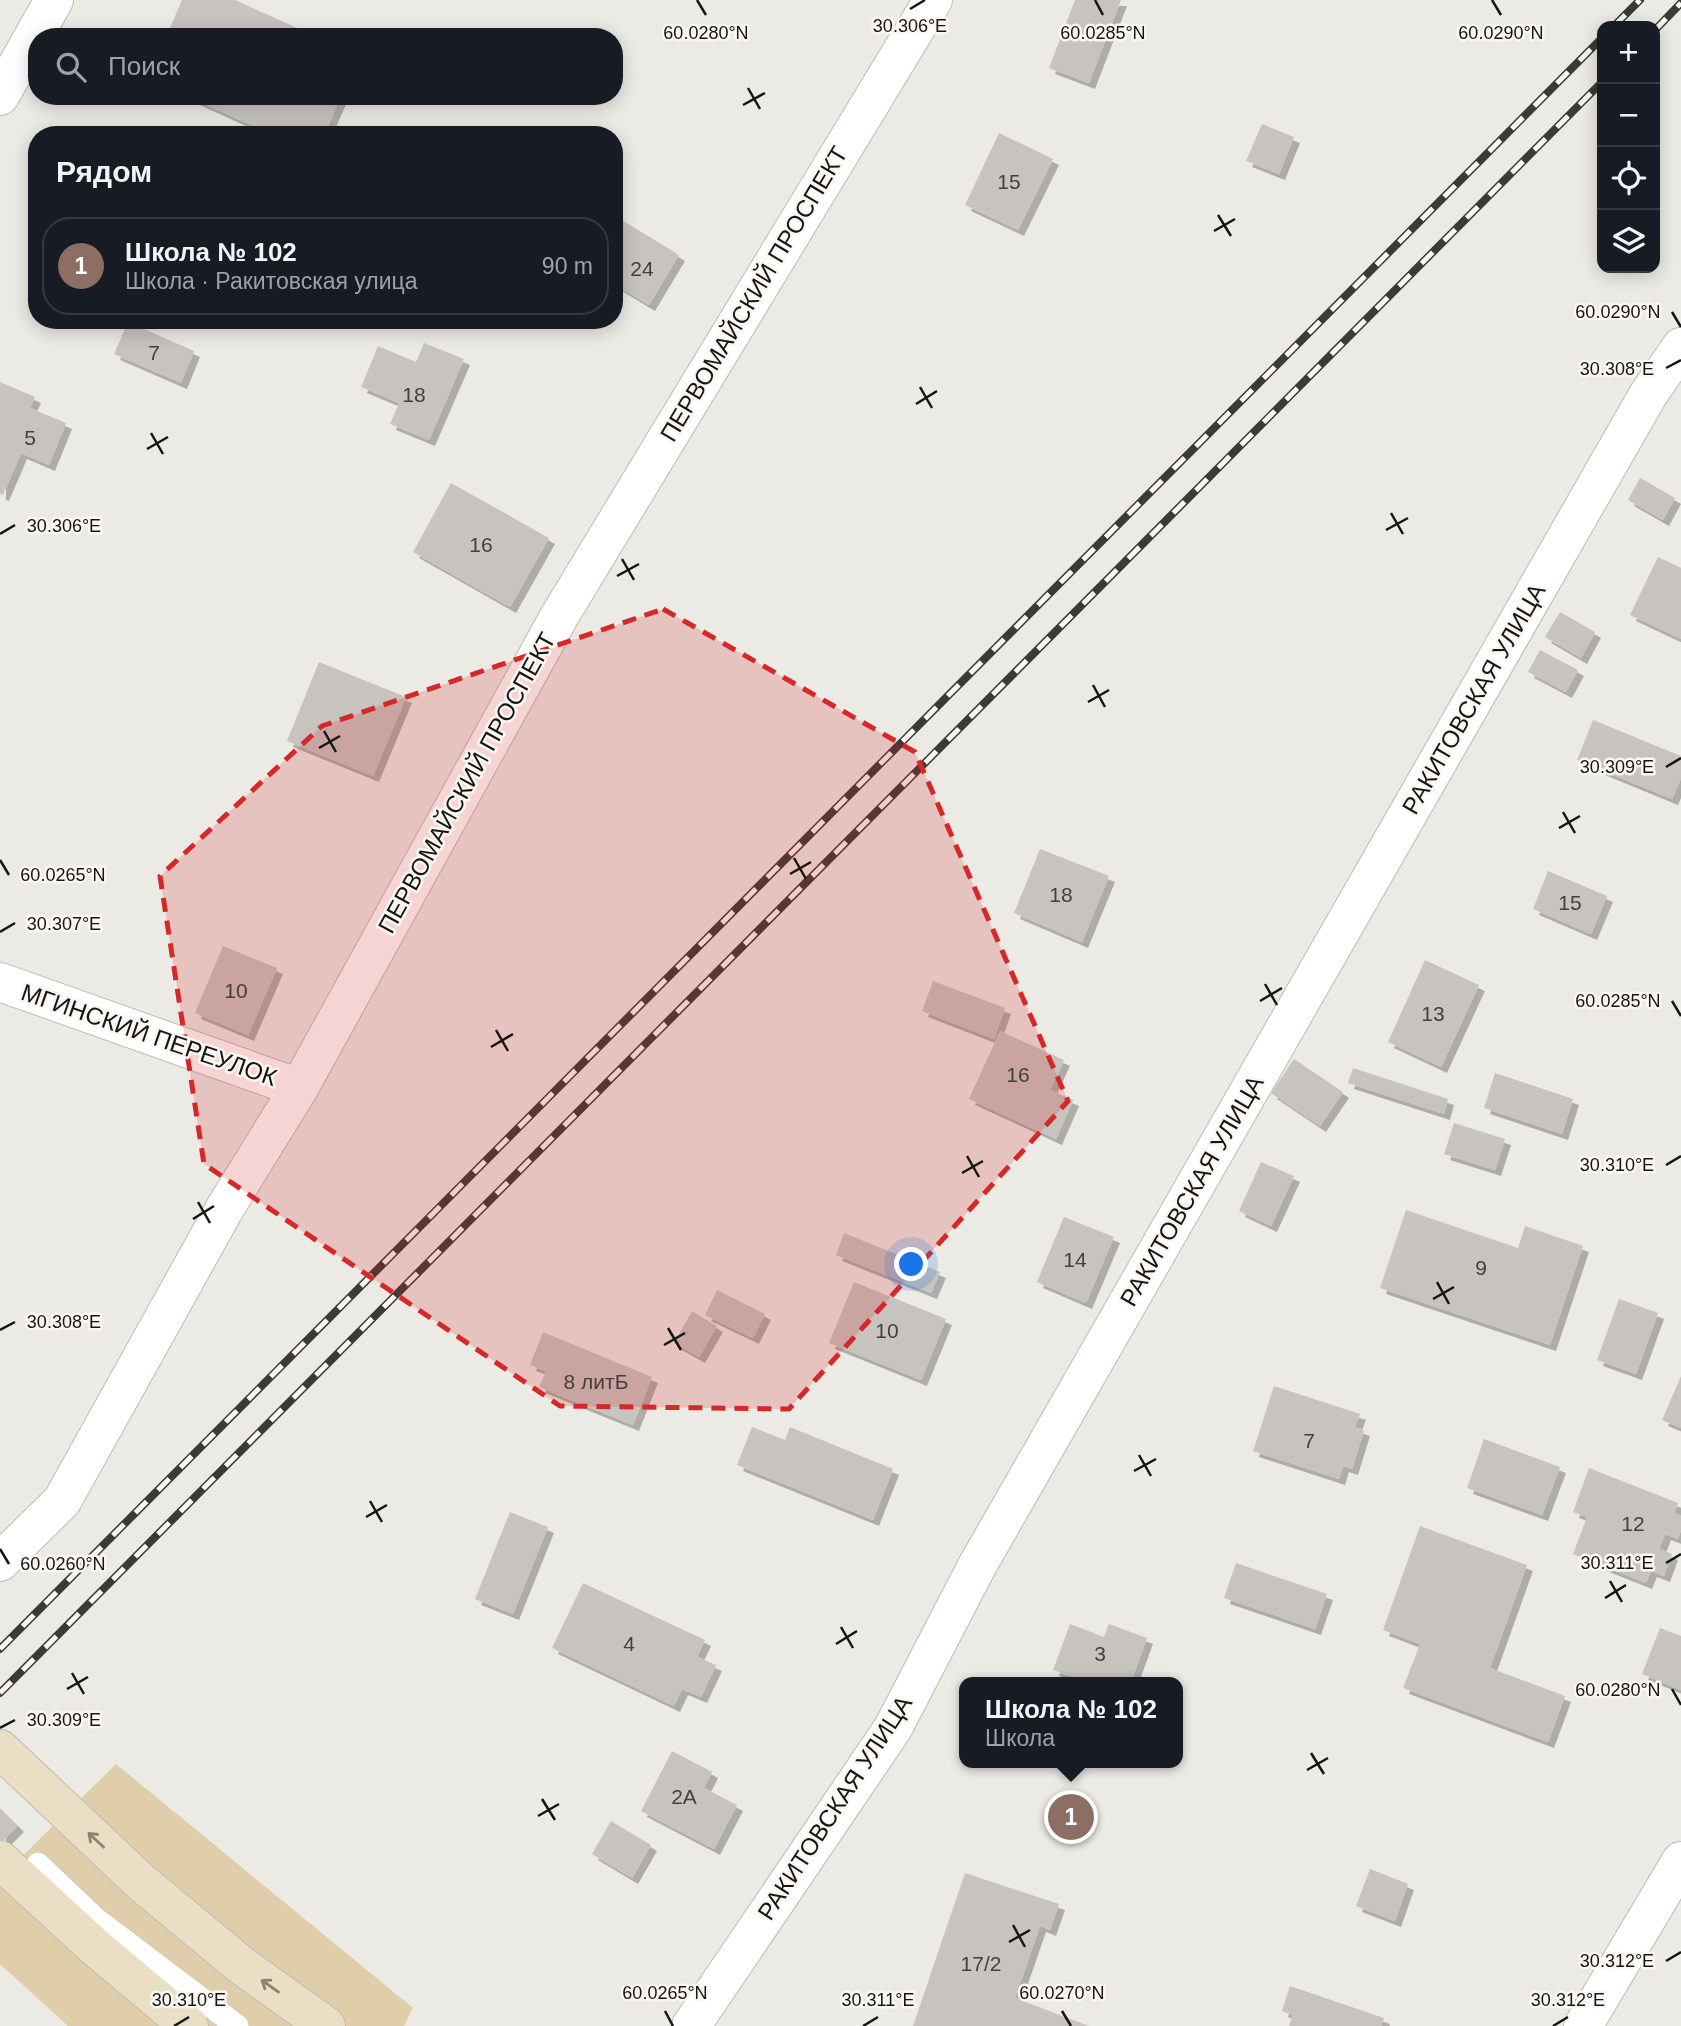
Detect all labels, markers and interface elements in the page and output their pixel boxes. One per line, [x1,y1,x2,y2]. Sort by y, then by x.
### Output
text: 30.306°E [873,16,947,36]
map controls [1597,21,1660,273]
button: + [1597,21,1660,84]
text: 60.0280°N [663,23,749,43]
text: 60.0285°N [1060,23,1146,43]
text: 60.0290°N [1458,23,1544,43]
search box [28,28,623,105]
icon: search [52,48,90,86]
text: Поиск [108,51,180,81]
button: − [1597,84,1660,147]
street label: ПЕРВОМАЙСКИЙ ПРОСПЕКТ [655,141,853,446]
button: locate [1597,147,1660,210]
text: Рядом [56,155,152,188]
house number: 15 [997,170,1021,193]
button: layers [1597,210,1660,273]
text: Школа № 102 [125,237,297,267]
text: 1 [75,253,87,279]
text: 90 m [542,253,593,279]
house number: 24 [630,257,654,280]
text: Школа · Ракитовская улица [125,268,418,294]
text: 60.0290°N [1575,302,1661,322]
house number: 7 [148,341,160,364]
text: 30.308°E [1580,359,1654,379]
house number: 18 [402,383,426,406]
house number: 5 [24,426,36,449]
text: 30.306°E [27,516,101,536]
house number: 16 [469,533,493,556]
street label: РАКИТОВСКАЯ УЛИЦА [1396,579,1551,819]
street label: ПЕРВОМАЙСКИЙ ПРОСПЕКТ [372,627,561,938]
text: 30.309°E [1580,757,1654,777]
text: 60.0265°N [20,865,106,885]
house number: 18 [1049,883,1073,906]
house number: 15 [1558,891,1582,914]
text: 30.307°E [27,914,101,934]
street label: МГИНСКИЙ ПЕРЕУЛОК [18,978,280,1091]
house number: 10 [224,979,248,1002]
text: 60.0285°N [1575,991,1661,1011]
house number: 13 [1421,1002,1445,1025]
house number: 16 [1006,1063,1030,1086]
street label: РАКИТОВСКАЯ УЛИЦА [1114,1071,1269,1311]
text: 30.310°E [1580,1155,1654,1175]
your location [894,1247,928,1281]
house number: 14 [1063,1248,1087,1271]
house number: 9 [1475,1256,1487,1279]
text: 30.308°E [27,1312,101,1332]
house number: 10 [875,1319,899,1342]
house number: 8 литБ [564,1370,628,1393]
house number: 7 [1303,1429,1315,1452]
house number: 12 [1621,1512,1645,1535]
text: 30.311°E [1581,1553,1653,1573]
text: 60.0260°N [20,1554,106,1574]
house number: 4 [623,1632,635,1655]
house number: 3 [1094,1642,1106,1665]
popup [959,1677,1183,1768]
text: 60.0280°N [1575,1680,1661,1700]
street label: РАКИТОВСКАЯ УЛИЦА [752,1691,917,1925]
text: Школа № 102 [985,1694,1157,1724]
text: 30.309°E [27,1710,101,1730]
text: Школа [985,1725,1055,1751]
house number: 2А [671,1785,697,1808]
pin: 1 [1048,1791,1094,1843]
one-way arrow [88,1832,105,1849]
text: 30.312°E [1580,1951,1654,1971]
house number: 17/2 [961,1952,1001,1975]
one-way arrow [261,1979,280,1993]
text: 60.0265°N [622,1983,708,2003]
text: 60.0270°N [1019,1983,1105,2003]
text: 30.310°E [152,1990,226,2010]
text: 30.311°E [842,1990,914,2010]
text: 30.312°E [1531,1990,1605,2010]

